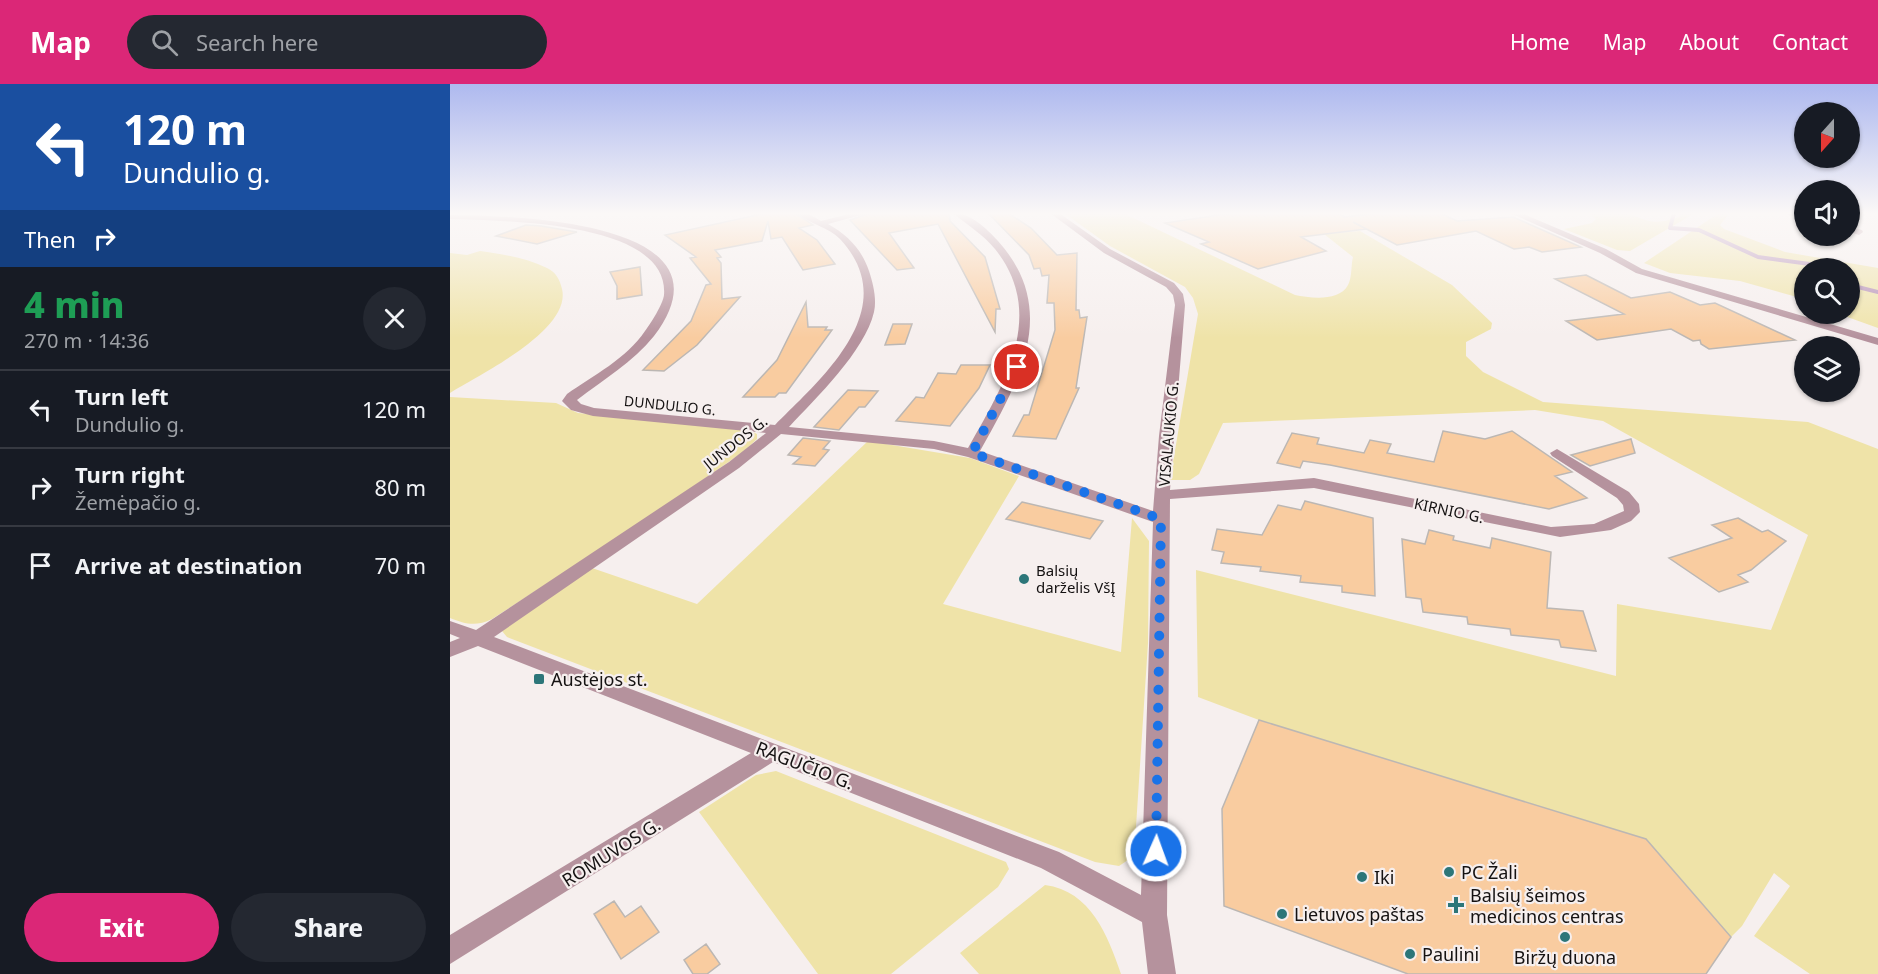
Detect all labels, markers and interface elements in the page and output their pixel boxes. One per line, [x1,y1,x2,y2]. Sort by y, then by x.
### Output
search box [127,15,547,69]
text: Map [30,23,91,61]
icon: search [148,26,181,59]
text: Search here [196,27,318,57]
text: Home [1510,28,1570,56]
text: Map [1603,28,1646,56]
text: About [1679,28,1739,56]
text: Contact [1772,28,1848,56]
text: 120 m [123,100,247,157]
north arrow [1794,102,1860,168]
map controls [1794,102,1860,402]
icon: left [24,108,102,186]
text: Dundulio g. [123,154,271,191]
button: sound [1794,180,1860,246]
icon: right [88,222,121,255]
text: Then [24,224,76,254]
button: search [1794,258,1860,324]
text: 4 min [24,280,125,329]
button: close [363,287,426,350]
text: 270 m · 14:36 [24,327,149,354]
button: layers [1794,336,1860,402]
pin [991,341,1042,392]
icon: arrive [1000,350,1033,383]
text: Turn left [75,381,169,411]
street label: VISALAUKIO G. [1153,381,1183,487]
street label: DUNDULIO G. [623,391,717,419]
icon: left [24,393,57,426]
text: 120 m [362,394,426,424]
text: Dundulio g. [75,411,184,438]
street label: JUNDOS G. [697,411,771,475]
text: Turn right [75,459,185,489]
icon: right [24,471,57,504]
text: 80 m [375,472,426,502]
text: Žemėpačio g. [75,489,201,516]
street label: KIRNIO G. [1412,493,1486,527]
icon: arrive [24,549,57,582]
text: Arrive at destination [75,550,302,580]
text: 70 m [375,550,426,580]
place label: Balsių darželis VšĮ [1036,560,1115,597]
marker: Balsių darželis VšĮ [1017,572,1031,586]
place label: Austėjos st. [551,667,648,691]
marker: Austėjos st. [532,672,546,686]
street label: RAGUČIO G. [753,735,857,795]
street label: ROMUVOS G. [557,812,665,892]
position arrow [1124,819,1188,883]
place label: PC Žali [1461,860,1518,884]
place label: Iki [1374,865,1394,889]
marker: PC Žali [1442,865,1456,879]
marker: Iki [1355,870,1369,884]
place label: Balsių šeimos medicinos centras [1470,883,1624,928]
button: Exit [24,893,219,962]
button: Share [231,893,426,962]
marker: Balsių šeimos medicinos centras [1447,896,1465,914]
place label: Lietuvos paštas [1294,902,1424,926]
marker: Lietuvos paštas [1275,907,1289,921]
marker: Biržų duona [1558,930,1572,944]
place label: Paulini [1422,942,1479,966]
place label: Biržų duona [1514,945,1616,969]
marker: Paulini [1403,947,1417,961]

